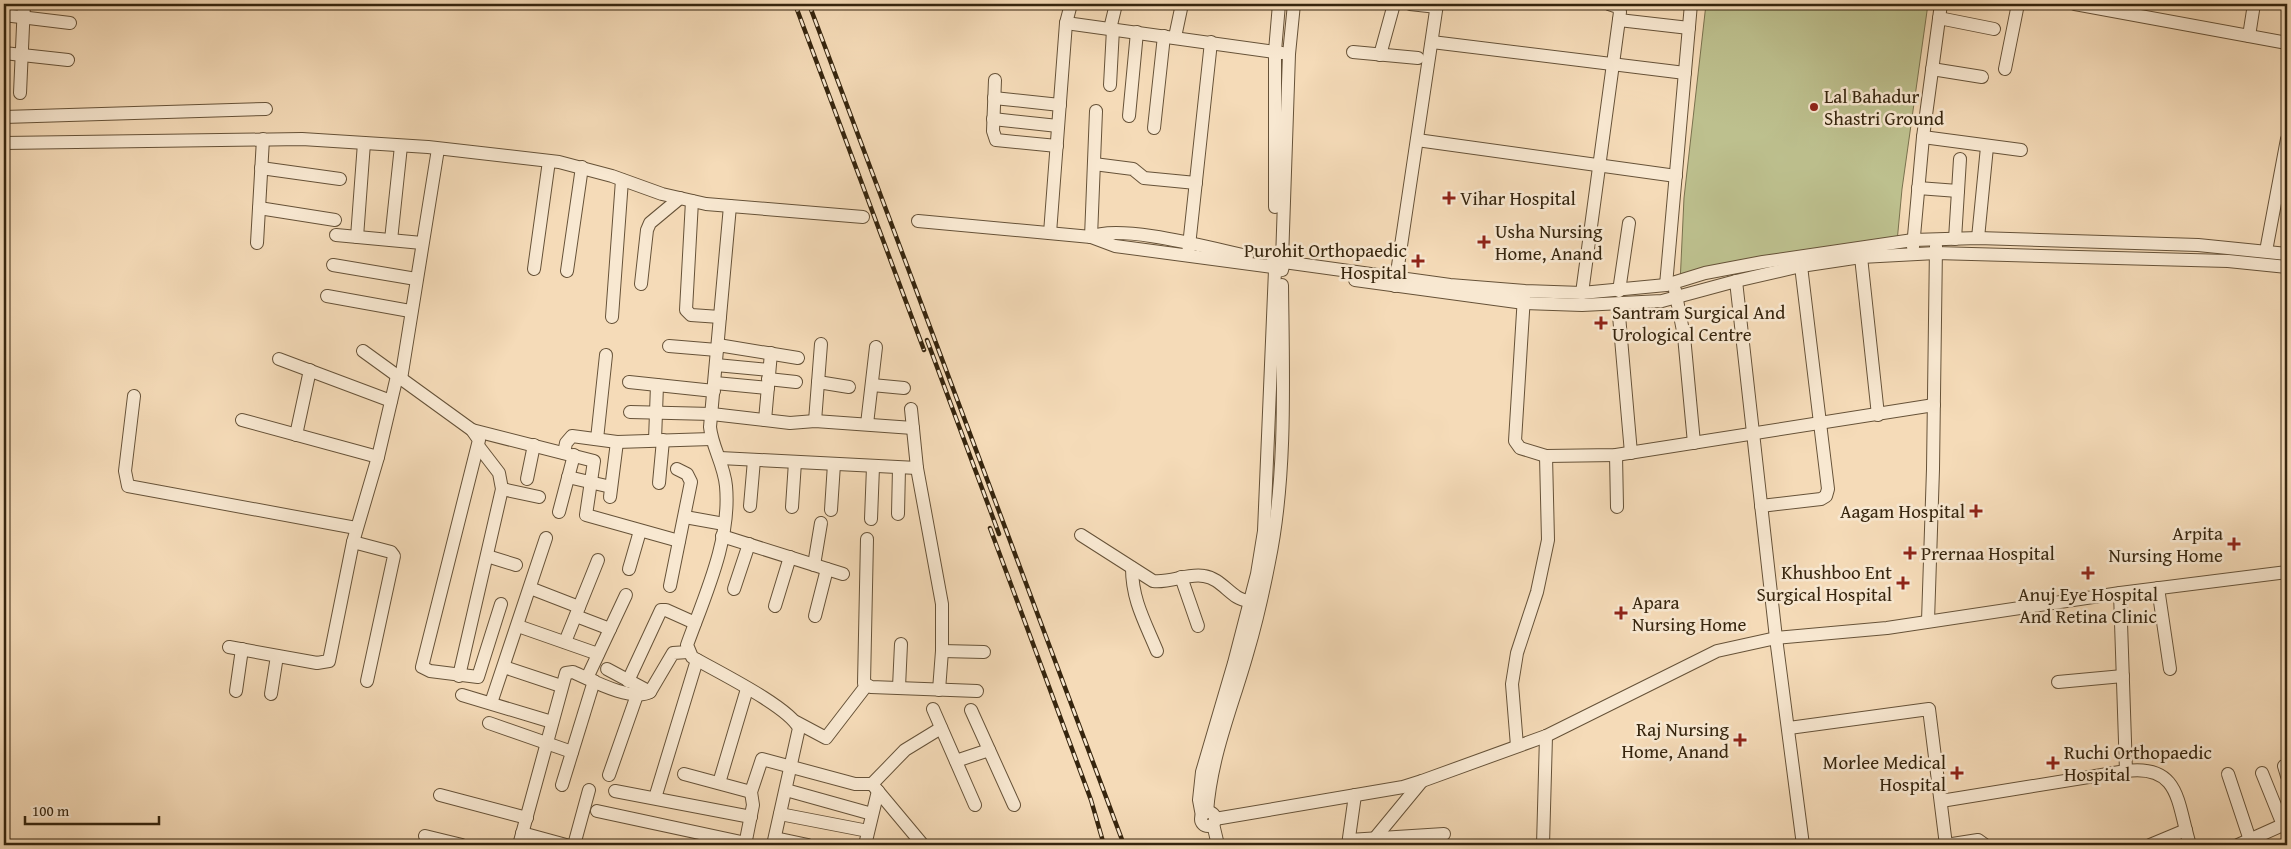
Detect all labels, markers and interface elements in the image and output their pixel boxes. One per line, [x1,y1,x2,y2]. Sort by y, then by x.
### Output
place label: Lal Bahadur Shastri Ground [1824,82,1945,132]
marker: Lal Bahadur Shastri Ground [1808,101,1820,113]
place label: Vihar Hospital [1460,184,1576,212]
marker: Vihar Hospital [1442,191,1456,205]
place label: Usha Nursing Home, Anand [1495,217,1603,267]
marker: Usha Nursing Home, Anand [1477,235,1491,249]
place label: Purohit Orthopaedic Hospital [1244,236,1407,286]
marker: Purohit Orthopaedic Hospital [1411,254,1425,268]
place label: Santram Surgical And Urological Centre [1612,298,1786,348]
marker: Santram Surgical And Urological Centre [1594,316,1608,330]
place label: Aagam Hospital [1840,497,1965,525]
marker: Aagam Hospital [1969,504,1983,518]
place label: Arpita Nursing Home [2109,519,2223,569]
marker: Arpita Nursing Home [2227,537,2241,551]
place label: Prernaa Hospital [1921,539,2055,567]
marker: Prernaa Hospital [1903,546,1917,560]
place label: Khushboo Ent Surgical Hospital [1756,558,1892,608]
marker: Anuj Eye Hospital And Retina Clinic [2081,566,2095,580]
marker: Khushboo Ent Surgical Hospital [1896,576,1910,590]
place label: Anuj Eye Hospital And Retina Clinic [2018,580,2158,630]
place label: Apara Nursing Home [1632,588,1747,638]
marker: Apara Nursing Home [1614,606,1628,620]
place label: Raj Nursing Home, Anand [1621,715,1730,765]
marker: Raj Nursing Home, Anand [1733,733,1747,747]
place label: Ruchi Orthopaedic Hospital [2064,738,2212,788]
place label: Morlee Medical Hospital [1823,748,1946,798]
marker: Ruchi Orthopaedic Hospital [2046,756,2060,770]
marker: Morlee Medical Hospital [1950,766,1964,780]
scale bar [25,794,159,826]
text: 100 m [32,800,70,821]

